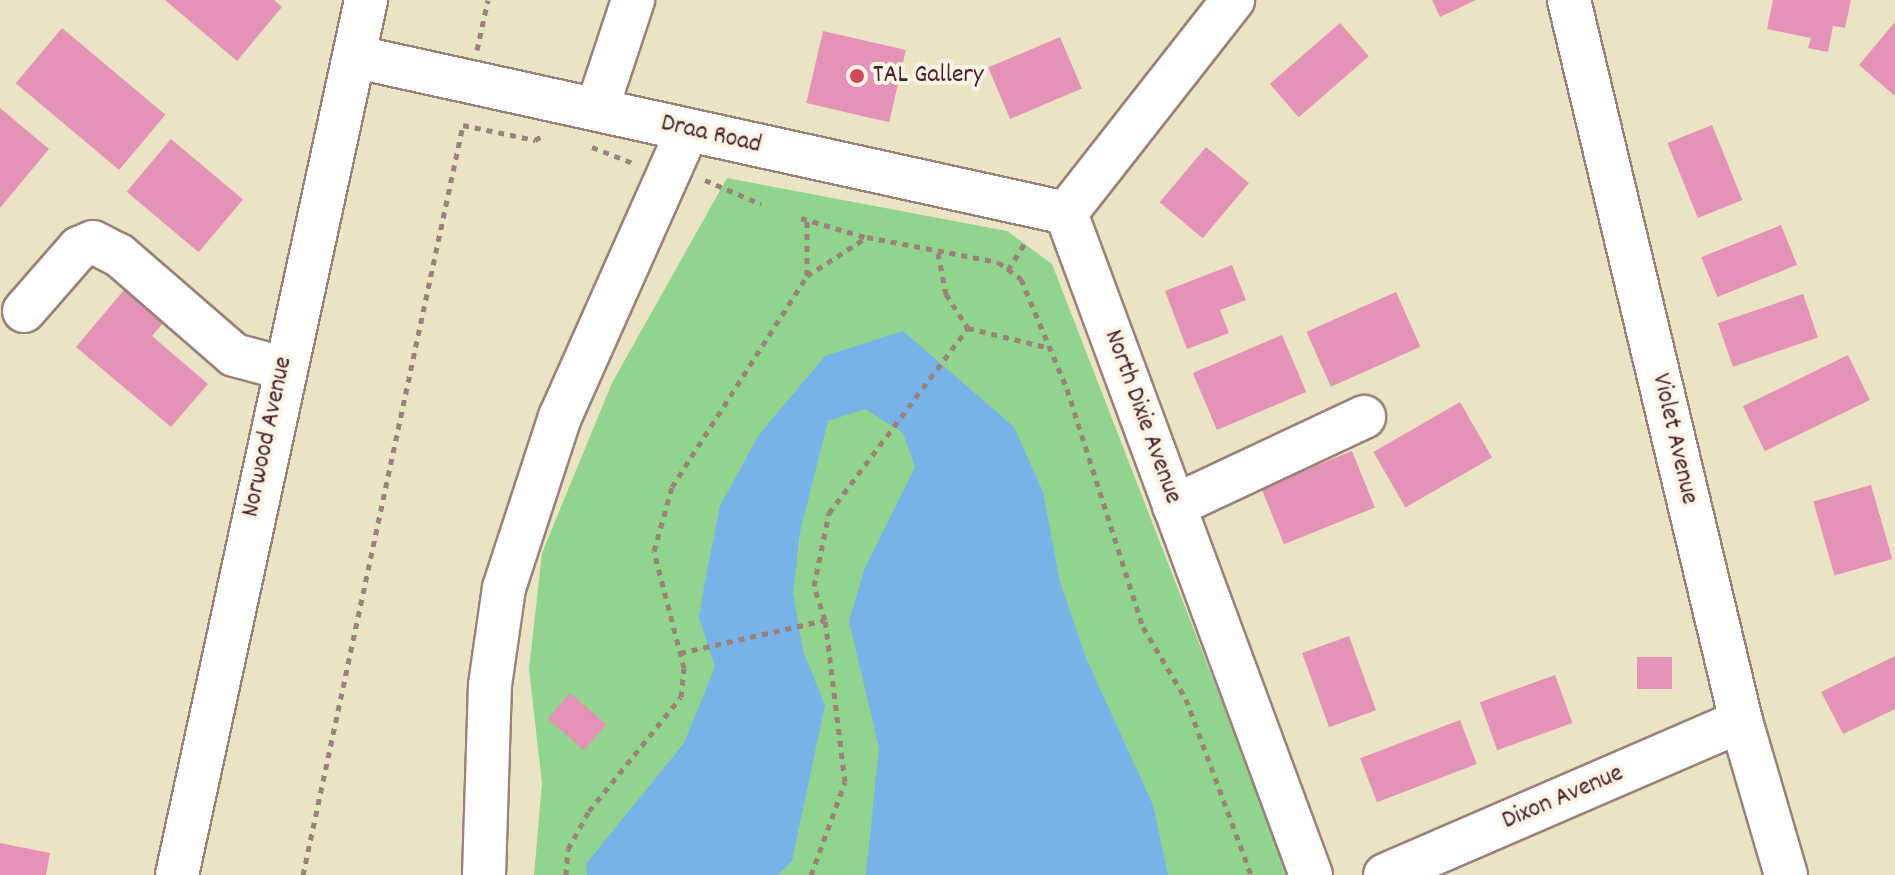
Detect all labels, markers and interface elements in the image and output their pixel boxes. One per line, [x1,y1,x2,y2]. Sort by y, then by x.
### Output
place label: TAL Gallery [873,60,983,92]
marker: TAL Gallery [848,67,866,85]
street label: Draa Road [658,108,764,162]
street label: North Dixie Avenue [1096,326,1188,508]
street label: Norwood Avenue [236,354,300,520]
street label: Violet Avenue [1644,371,1704,507]
street label: Dixon Avenue [1498,759,1628,837]

